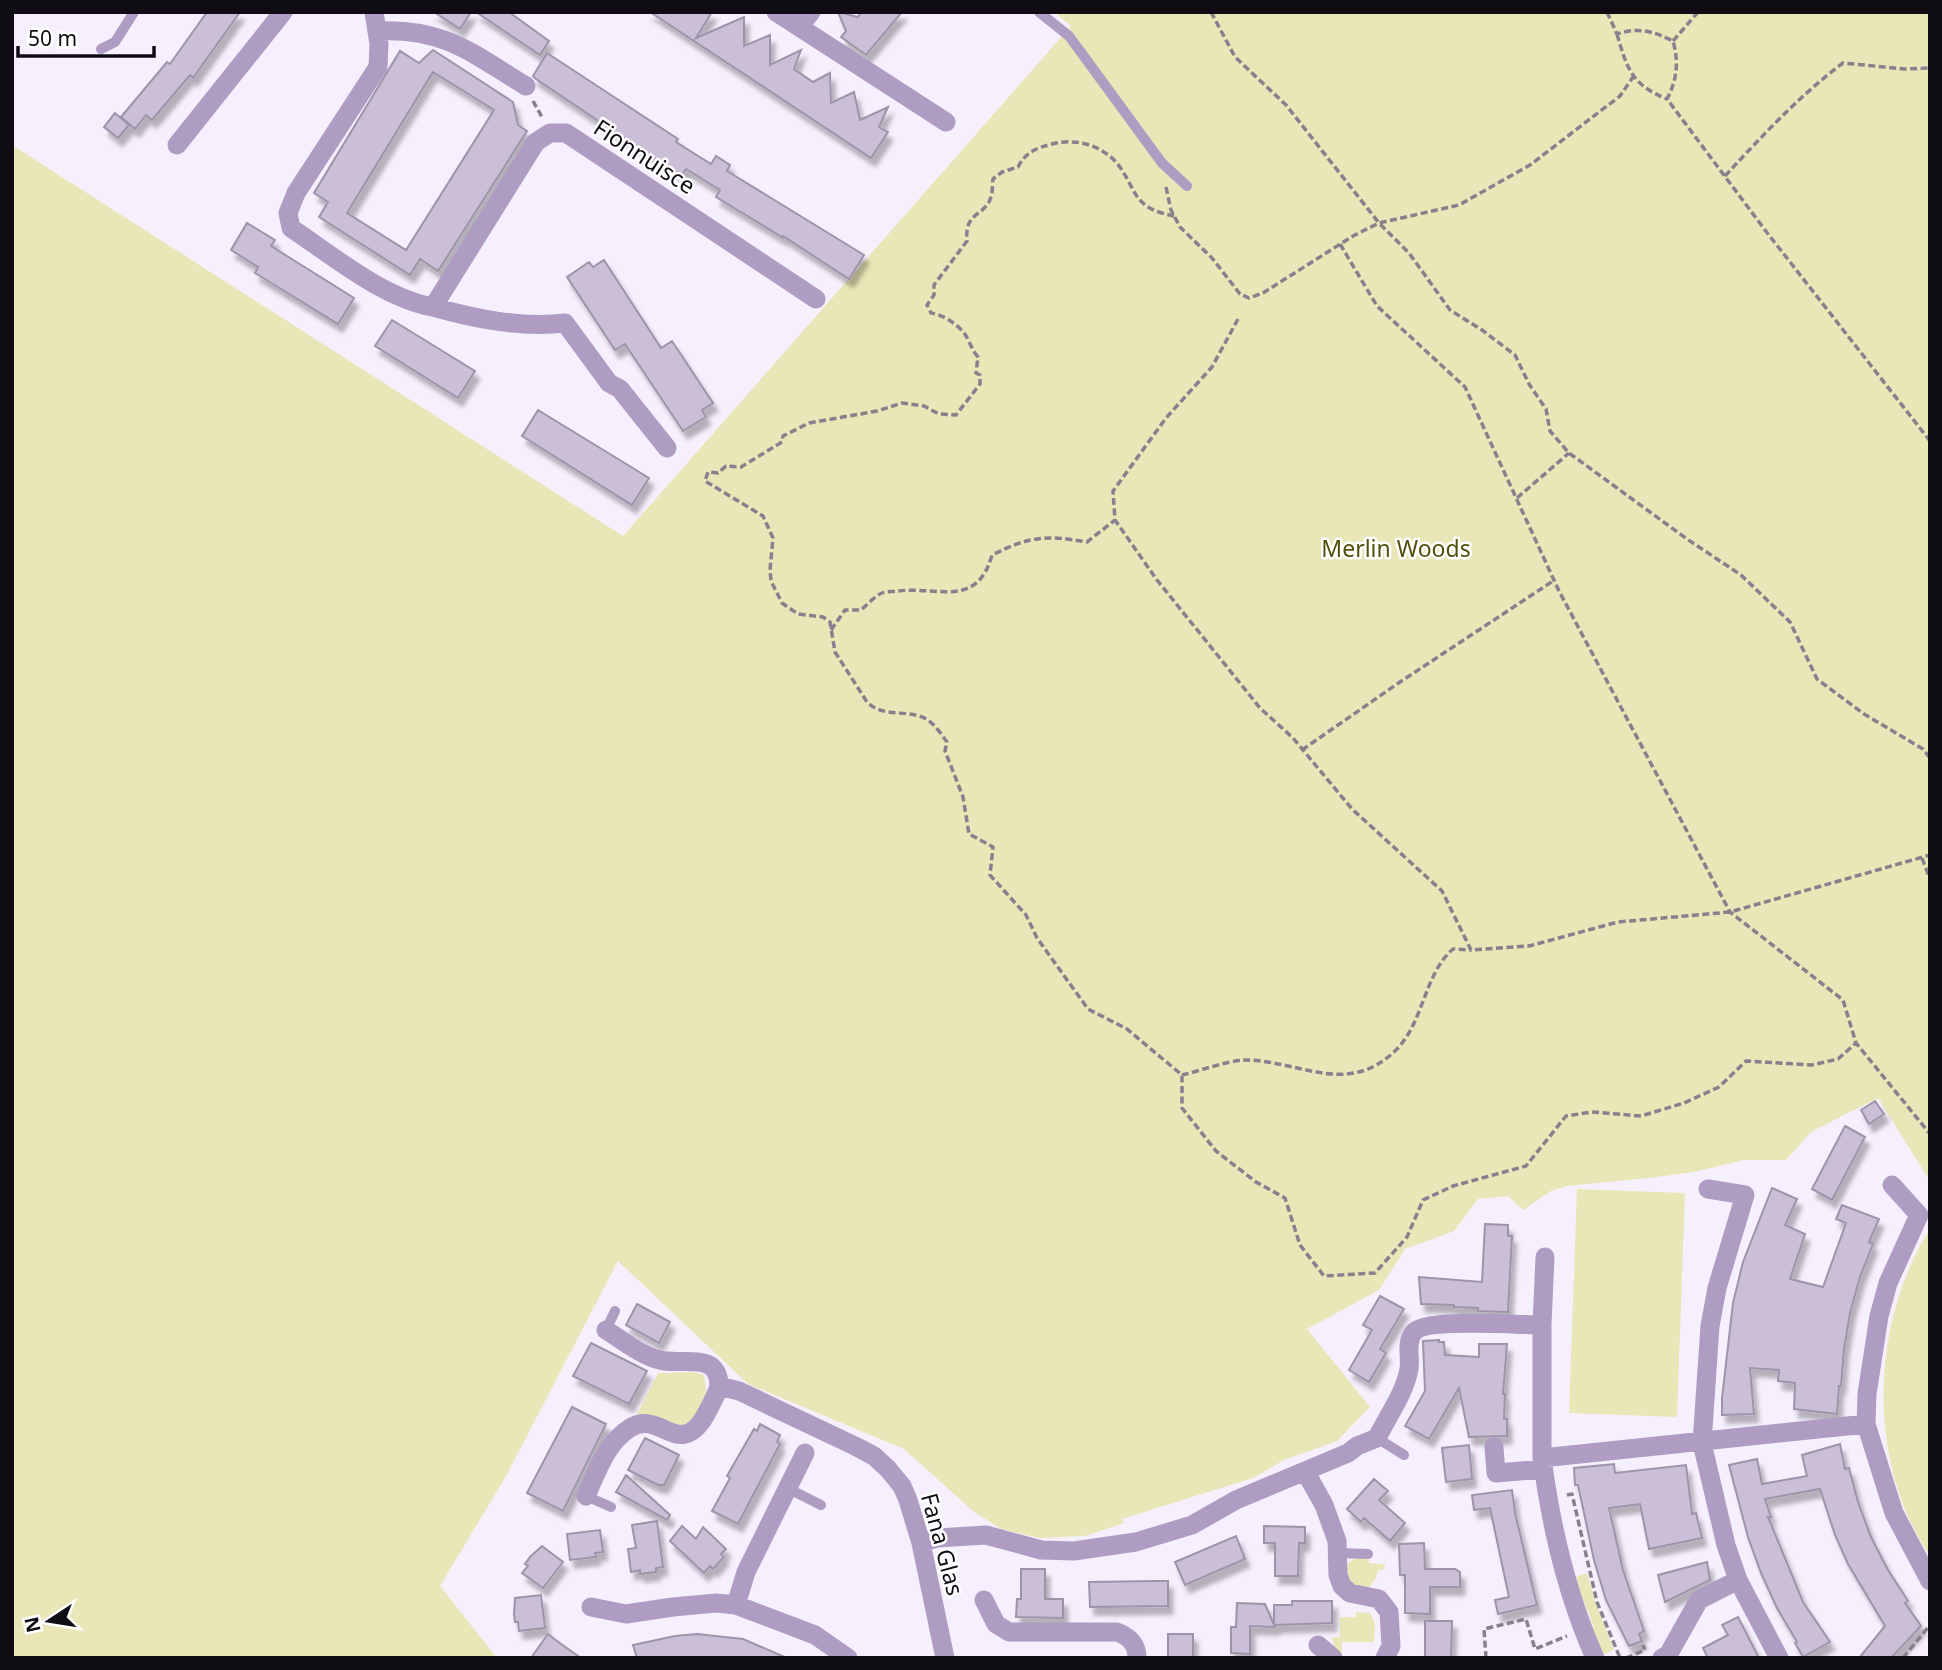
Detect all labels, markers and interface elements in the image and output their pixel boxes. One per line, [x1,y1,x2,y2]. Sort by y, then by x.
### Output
scale bar [18,14,154,58]
text: 50 m [28,24,77,52]
street label: Fionnuisce [588,111,702,201]
park label: Merlin Woods [1321,532,1471,564]
street label: Fana Glas [914,1489,972,1599]
north arrow [14,1586,84,1656]
text: N [18,1614,47,1635]

